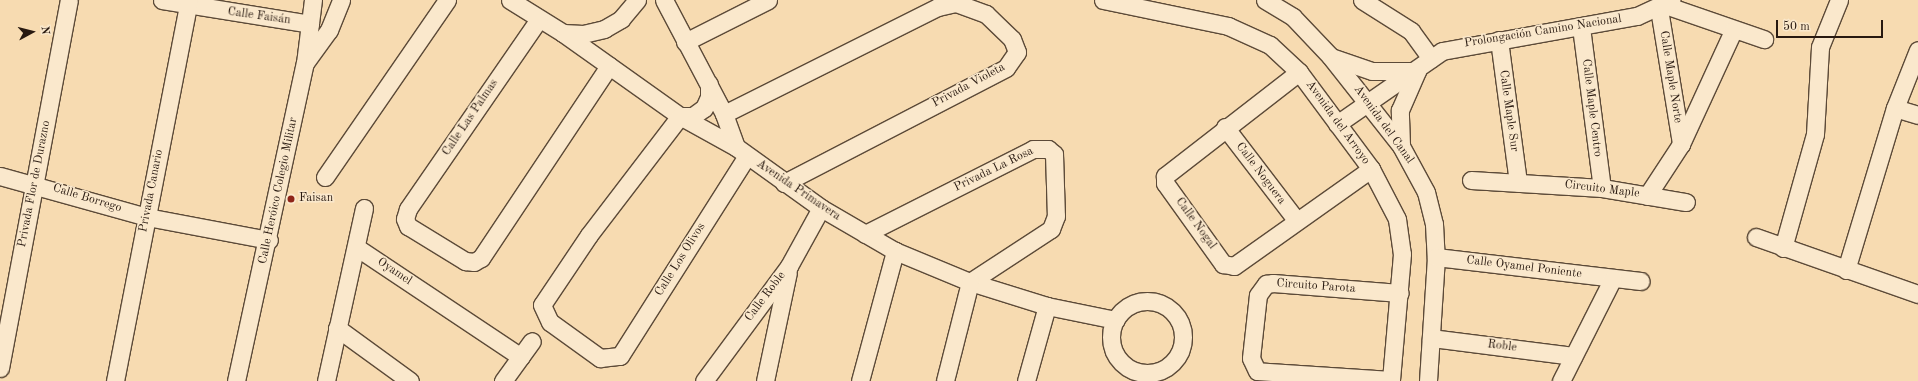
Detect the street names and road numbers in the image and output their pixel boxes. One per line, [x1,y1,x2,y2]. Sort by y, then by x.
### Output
street label: Calle Faisán [227,5,291,29]
street label: Prolongación Camino Nacional [1463,12,1623,52]
street label: Calle Maple Norte [1656,30,1684,124]
street label: Calle Maple Centro [1578,58,1604,158]
street label: Privada Violeta [930,61,1008,111]
street label: Calle Maple Sur [1495,69,1521,153]
street label: Calle Las Palmas [440,77,502,159]
street label: Avenida del Arroyo [1302,78,1372,168]
street label: Avenida del Canal [1350,83,1416,167]
street label: Calle Heróico Colegio Militar [256,116,302,266]
street label: Privada Flor de Durazno [16,119,54,249]
street label: Calle Noguera [1232,140,1288,208]
street label: Privada La Rosa [952,145,1036,195]
street label: Privada Canario [137,148,167,234]
street label: Avenida Primavera [753,157,843,225]
street label: Circuito Maple [1564,178,1640,202]
street label: Calle Borrego [51,182,123,216]
street label: Calle Nogal [1171,195,1219,253]
street label: Calle Los Olivos [653,221,709,299]
street label: Calle Oyamel Poniente [1465,254,1583,282]
street label: Oyamel [374,255,414,289]
street label: Calle Roble [743,269,789,325]
street label: Circuito Parota [1276,277,1356,297]
street label: Roble [1487,338,1517,356]

